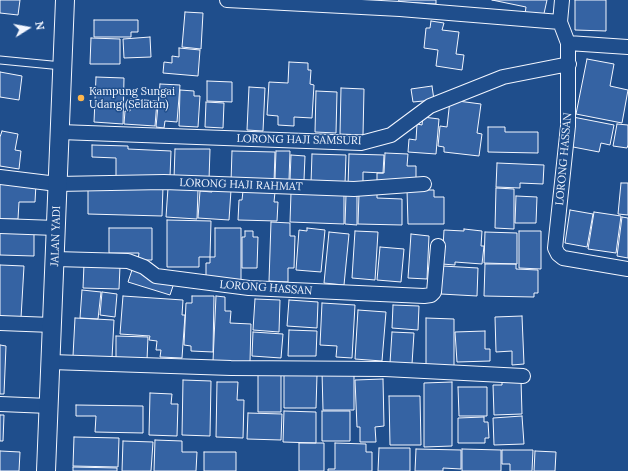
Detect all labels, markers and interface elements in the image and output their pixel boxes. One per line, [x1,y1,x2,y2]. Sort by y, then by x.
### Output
north arrow [8,8,48,48]
text: N [32,20,47,31]
place label: Kampung Sungai Udang (Selatan) [89,85,175,111]
marker: Kampung Sungai Udang (Selatan) [76,93,86,103]
street label: LORONG HASSAN [553,112,575,206]
street label: LORONG HAJI SAMSURI [236,132,362,148]
street label: LORONG HAJI RAHMAT [179,176,303,194]
street label: JALAN YADI [48,205,64,267]
street label: LORONG HASSAN [219,278,313,298]

